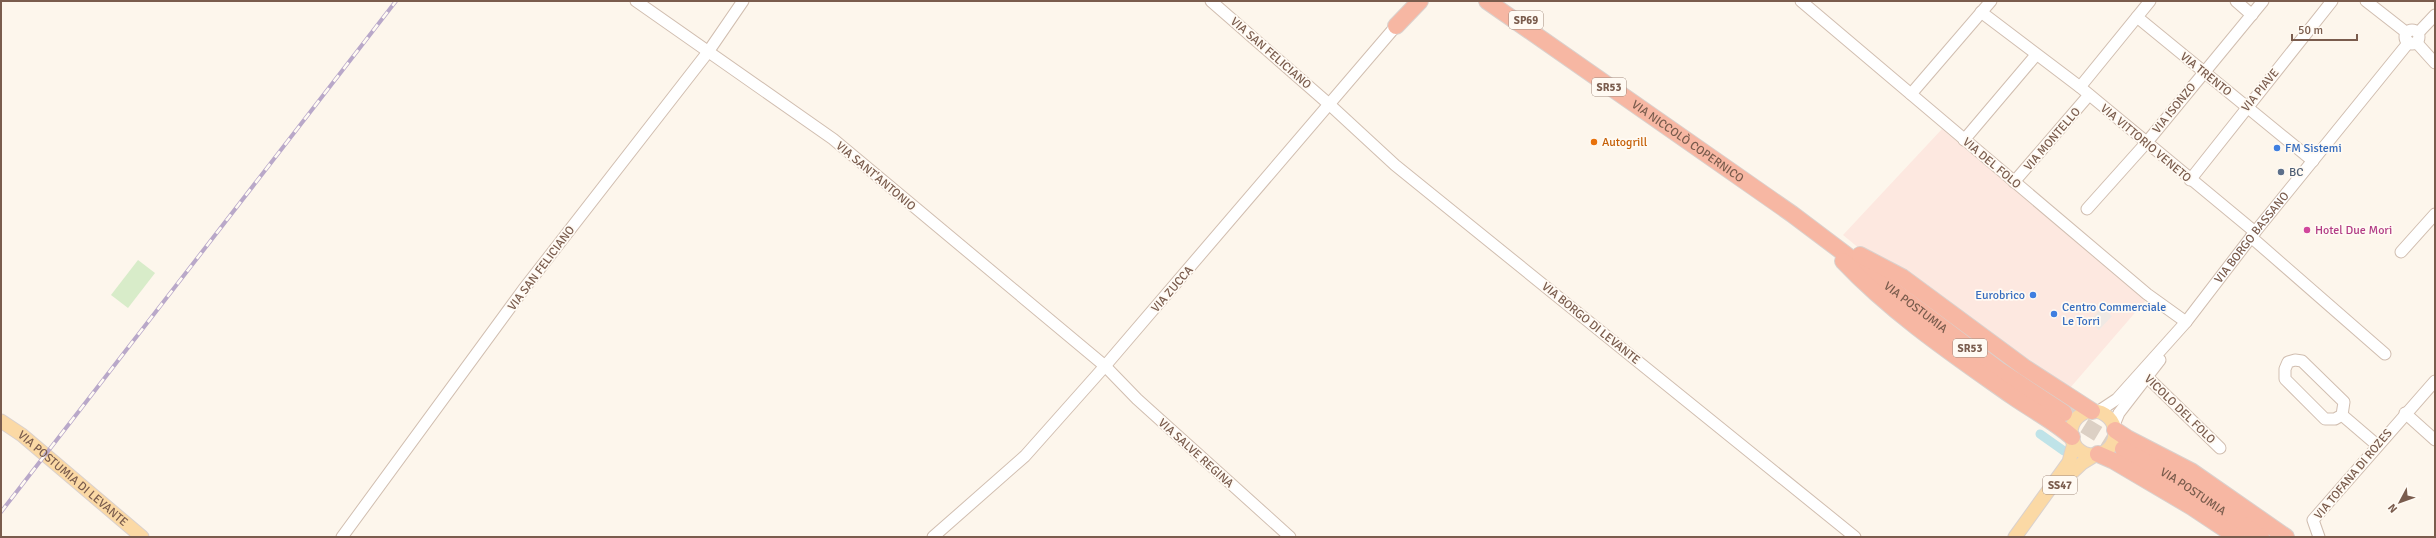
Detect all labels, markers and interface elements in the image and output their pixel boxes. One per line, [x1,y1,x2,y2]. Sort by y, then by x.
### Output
road number: SP69 [1509,11,1543,29]
street label: VIA SAN FELICIANO [1227,14,1314,93]
scale bar [2292,16,2357,42]
text: 50 m [2298,23,2323,38]
street label: VIA TRENTO [2177,49,2235,100]
street label: VIA PIAVE [2238,66,2282,115]
road number: SR53 [1592,78,1626,96]
street label: VIA ISONZO [2149,80,2199,137]
street label: VIA NICCOLÒ COPERNICO [1629,97,1747,186]
street label: VIA VITTORIO VENETO [2097,101,2194,186]
street label: VIA MONTELLO [2021,105,2084,174]
place label: Autogrill [1602,135,1648,150]
street label: VIA DEL FOLO [1959,135,2024,192]
marker: Autogrill [1589,137,1599,147]
street label: VIA SANT'ANTONIO [833,139,919,214]
place label: FM Sistemi [2285,141,2342,156]
marker: FM Sistemi [2272,143,2282,153]
place label: BC [2289,165,2303,180]
marker: BC [2276,167,2286,177]
street label: VIA BORGO BASSANO [2211,189,2293,286]
street label: VIA SAN FELICIANO [505,223,578,314]
place label: Hotel Due Mori [2315,223,2392,238]
marker: Hotel Due Mori [2302,225,2312,235]
street label: VIA ZUCCA [1148,262,1197,316]
street label: VIA BORGO DI LEVANTE [1539,279,1643,368]
street label: VIA POSTUMIA [1881,279,1951,337]
place label: Eurobrico [1975,288,2025,303]
marker: Eurobrico [2028,290,2038,300]
place label: Centro Commerciale Le Torri [2062,300,2166,329]
marker: Centro Commerciale Le Torri [2049,309,2059,319]
road number: SR53 [1953,339,1987,357]
street label: VICOLO DEL FOLO [2141,372,2218,447]
street label: VIA SALVE REGINA [1155,415,1237,492]
street label: VIA TOFANA DI ROZES [2311,426,2395,522]
street label: VIA POSTUMIA DI LEVANTE [14,428,131,530]
street label: VIA POSTUMIA [2157,465,2229,519]
road number: SS47 [2043,476,2077,494]
north arrow [2380,482,2420,522]

